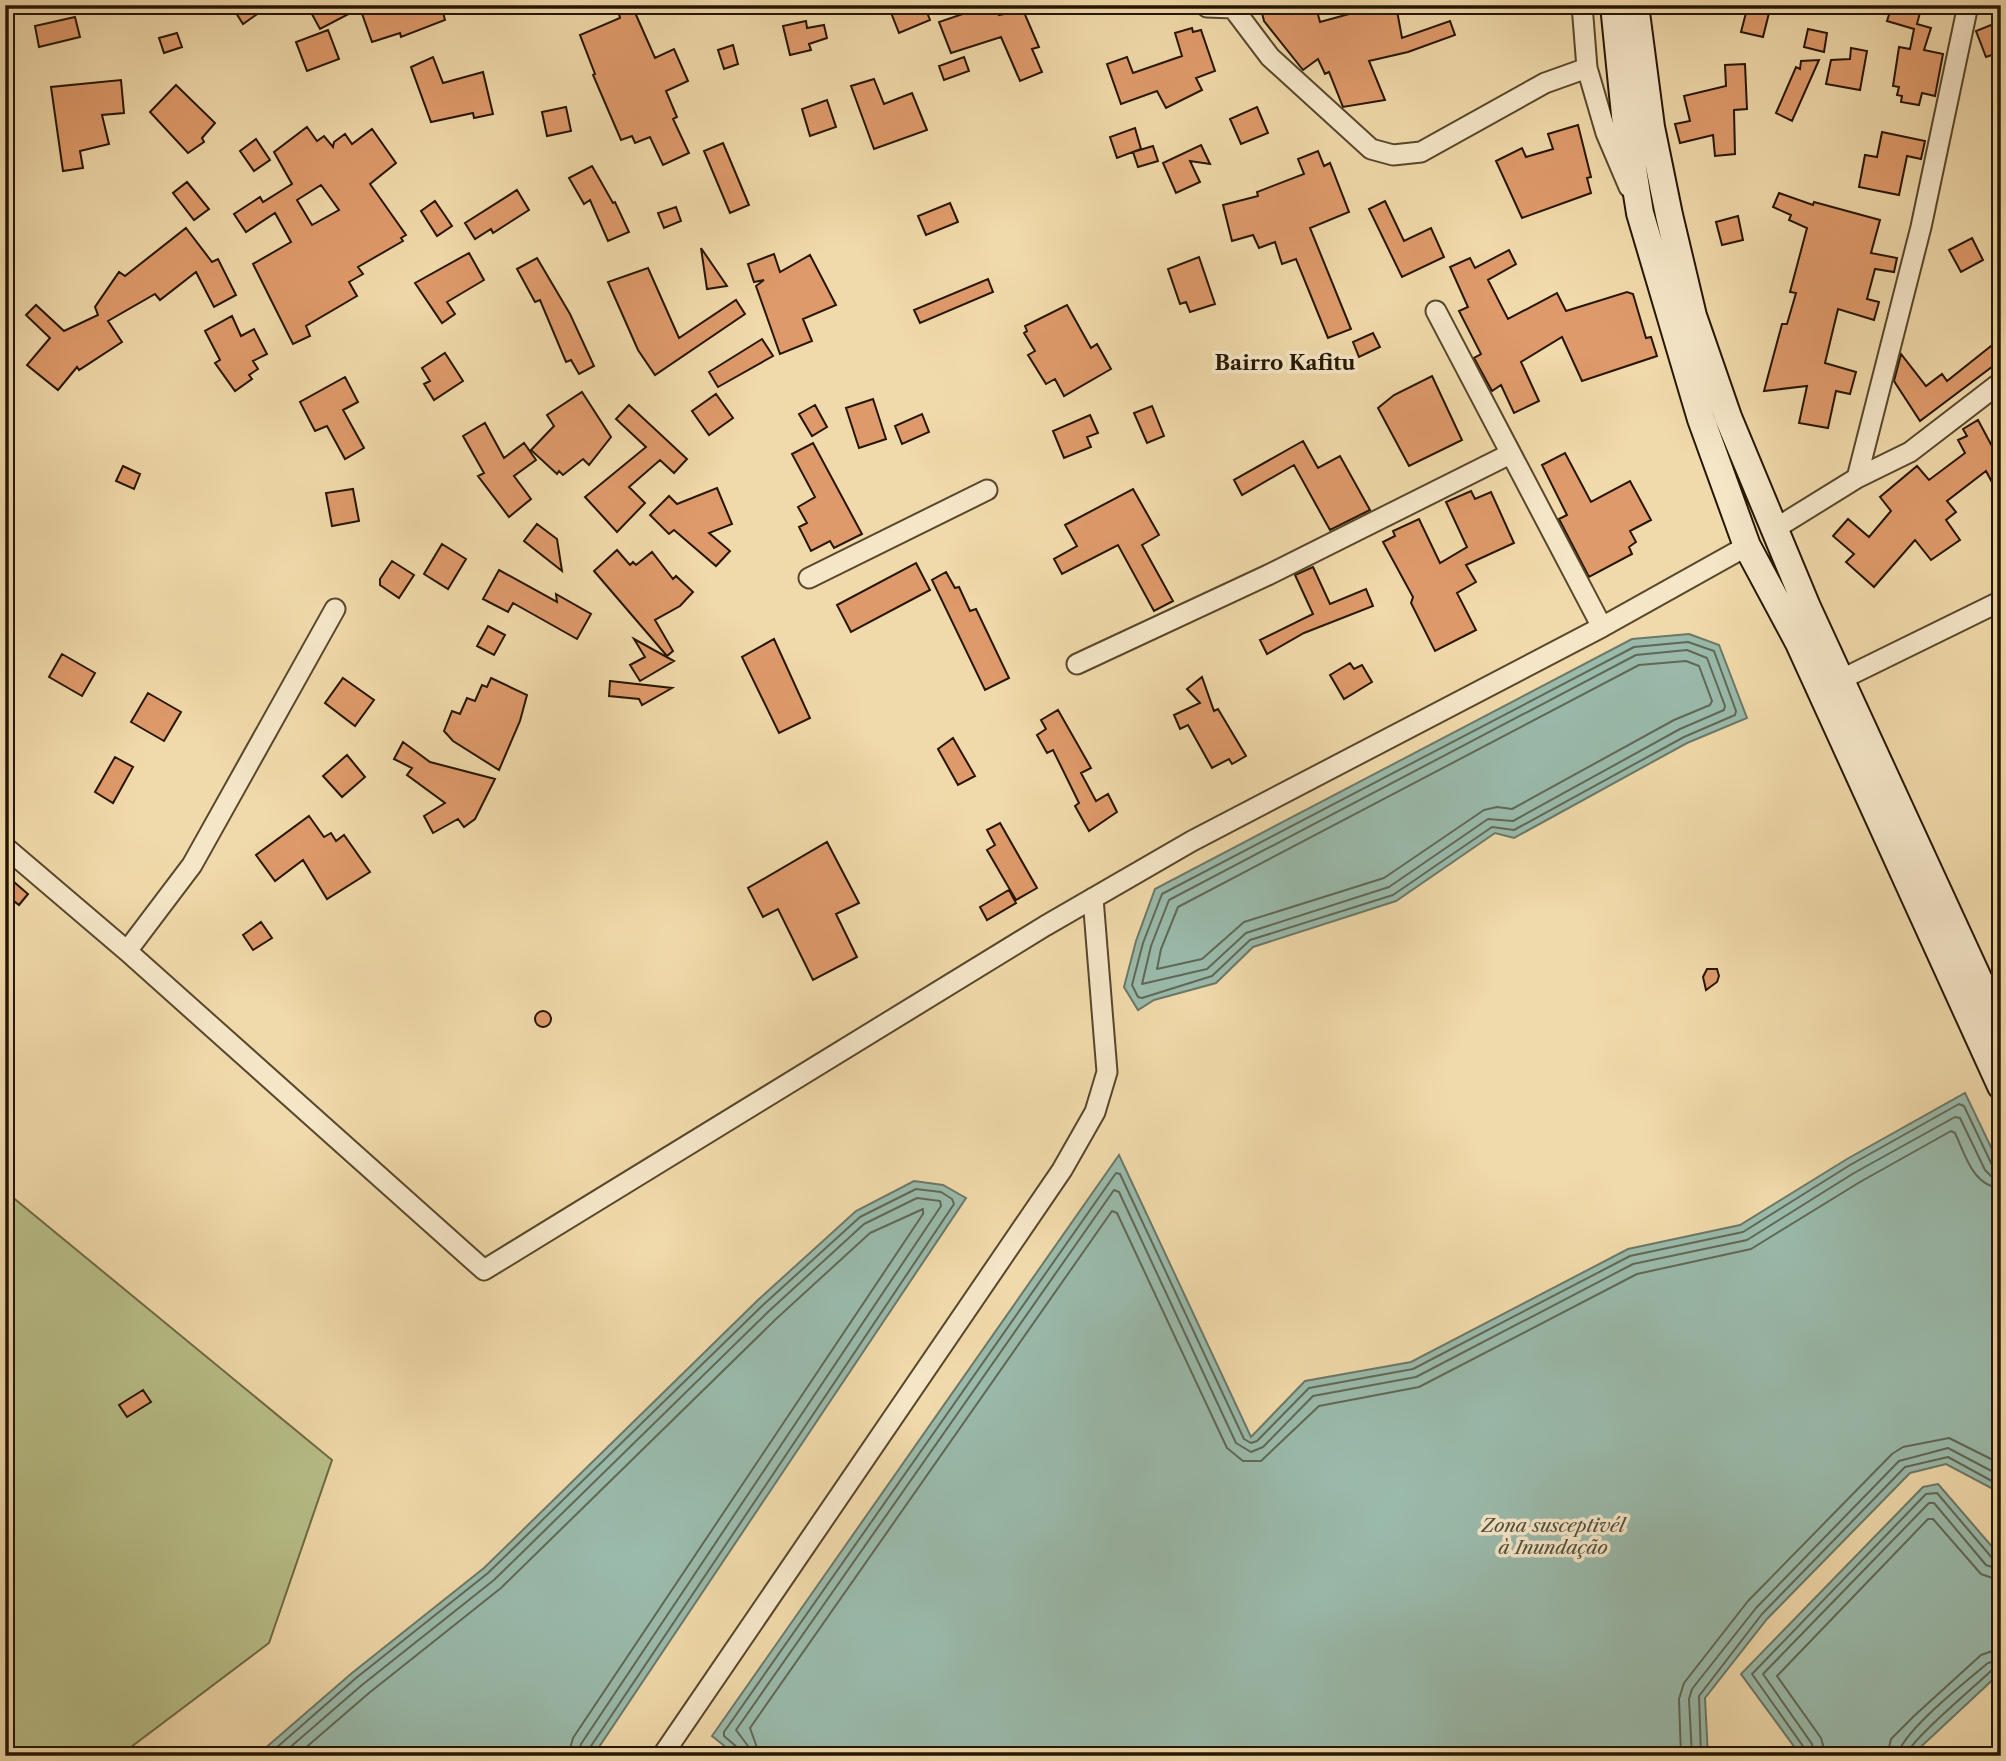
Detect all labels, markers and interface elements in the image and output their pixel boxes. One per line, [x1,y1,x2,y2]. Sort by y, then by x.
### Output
district label: Bairro Kafitu [1215,350,1356,375]
water label: Zona susceptivél à Inundação [1480,1514,1627,1559]

